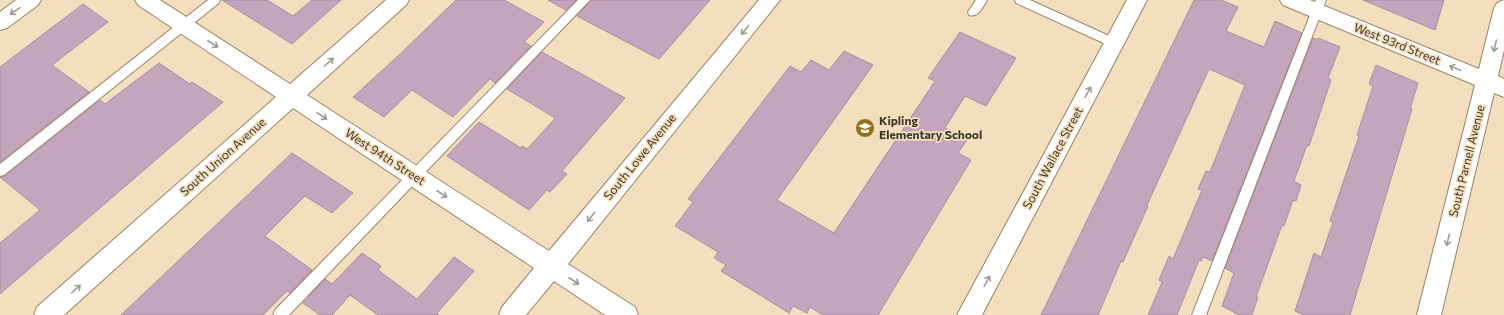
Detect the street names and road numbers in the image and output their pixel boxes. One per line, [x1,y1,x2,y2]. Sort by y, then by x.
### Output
street label: West 93rd Street [1352,19,1443,67]
street label: South Parnell Avenue [1445,103,1487,218]
street label: South Wallace Street [1019,104,1085,211]
street label: South Lowe Avenue [600,110,678,202]
street label: South Union Avenue [177,114,268,198]
street label: West 94th Street [343,125,428,187]

